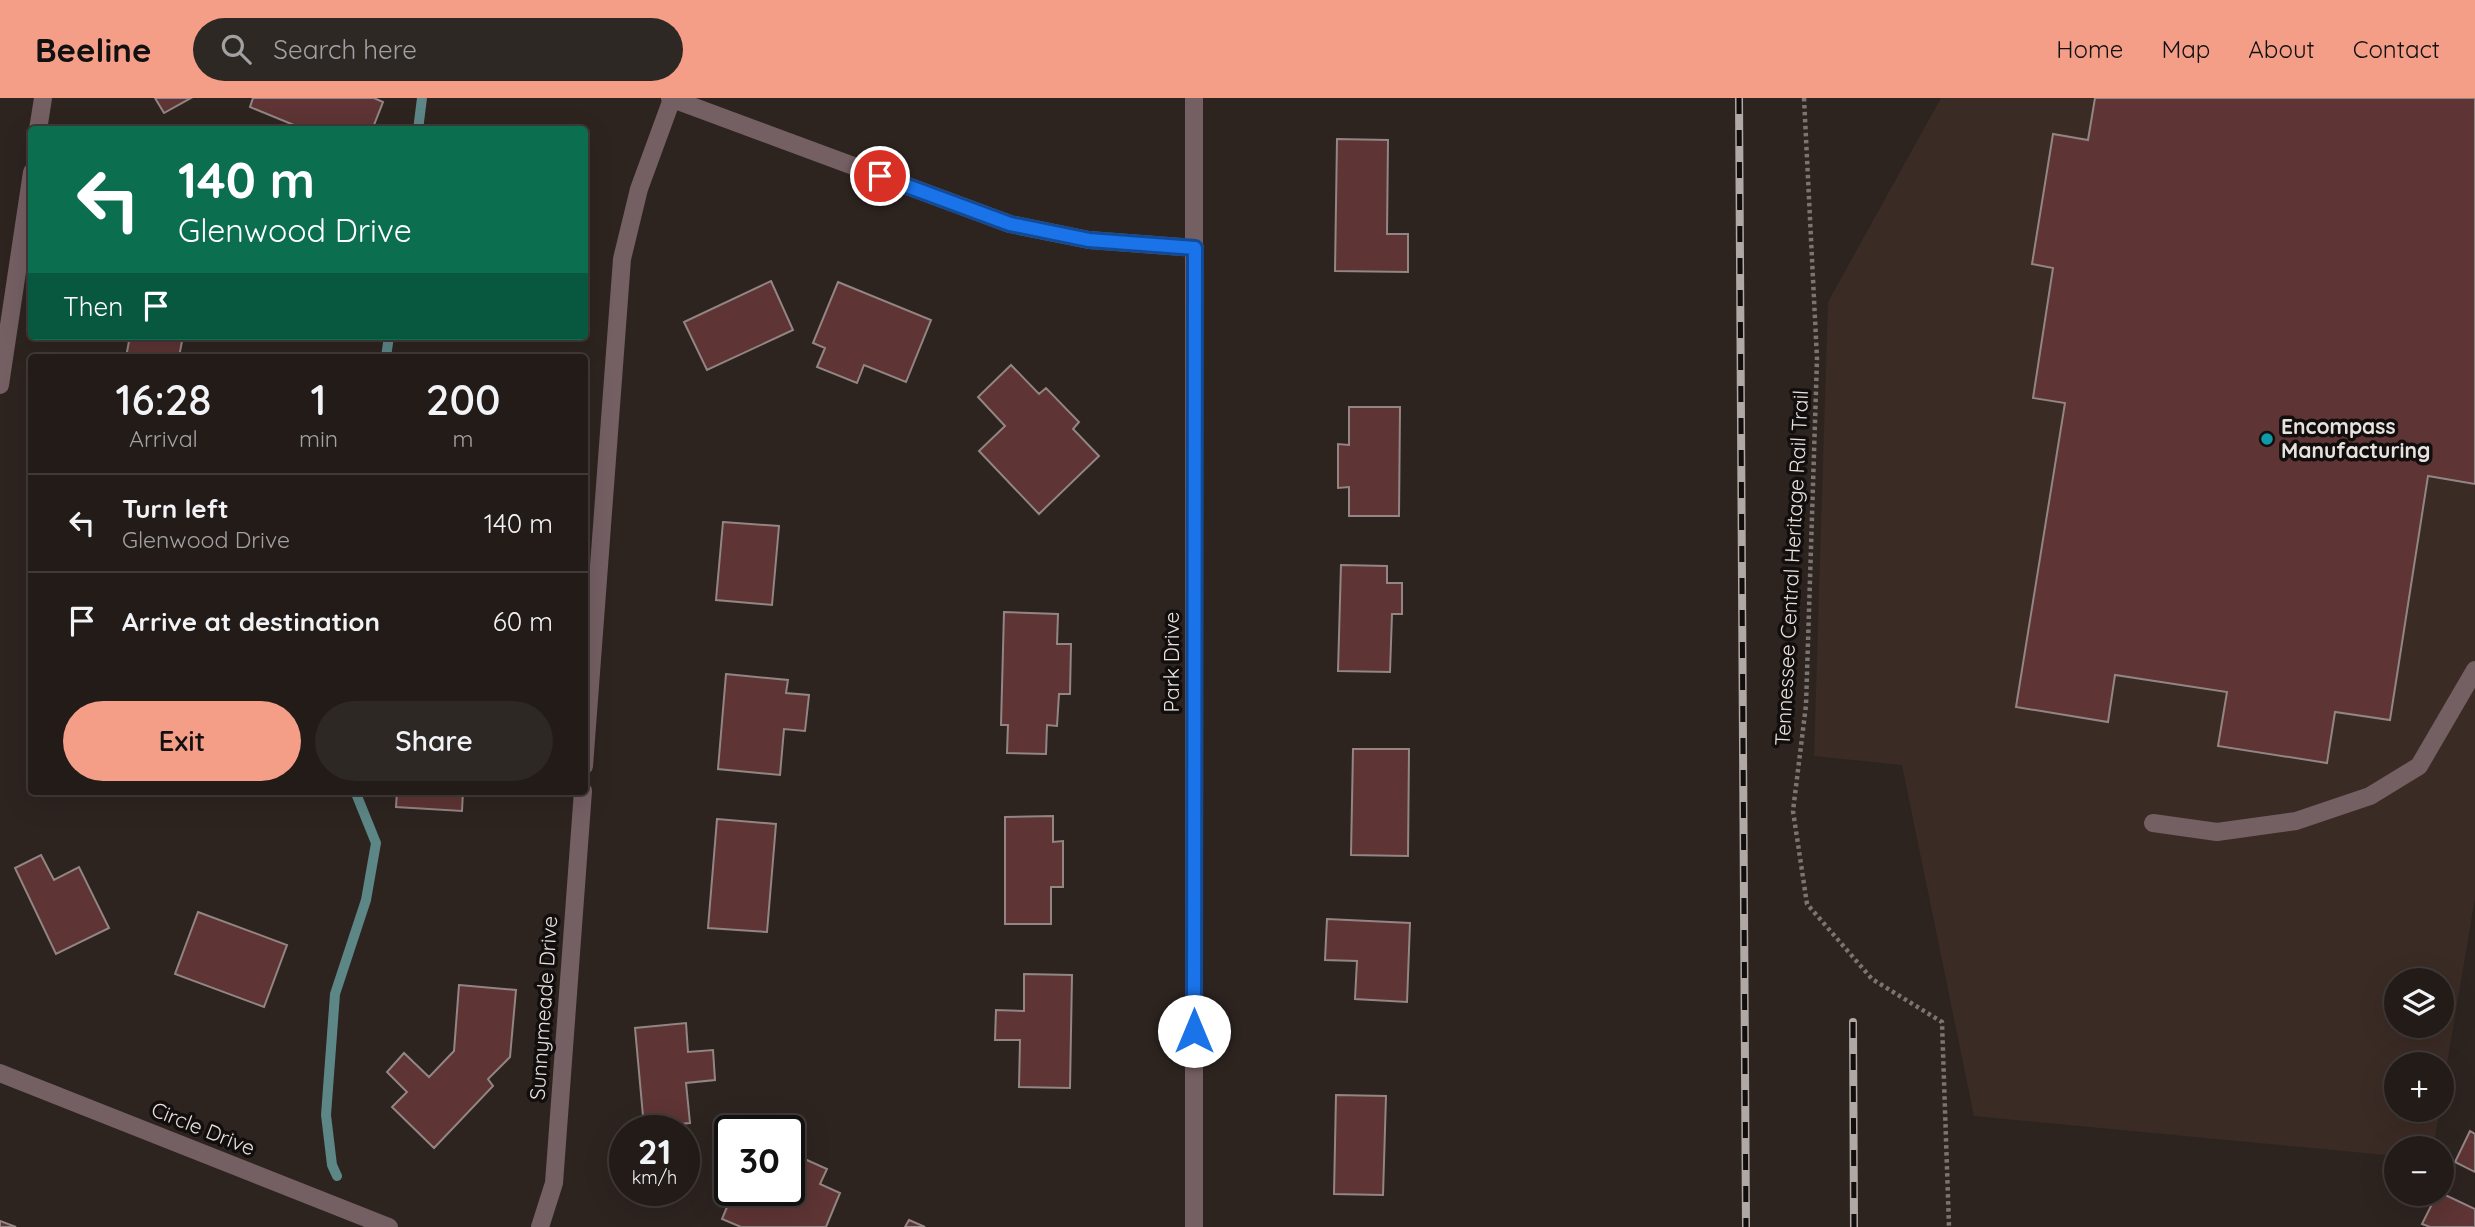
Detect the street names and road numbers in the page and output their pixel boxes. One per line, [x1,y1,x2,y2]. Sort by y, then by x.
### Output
street label: Tennessee Central Heritage Rail Trail [1769,389,1813,747]
street label: Park Drive [1158,612,1184,712]
street label: Sunnymeade Drive [524,915,562,1101]
street label: Circle Drive [148,1096,259,1161]

